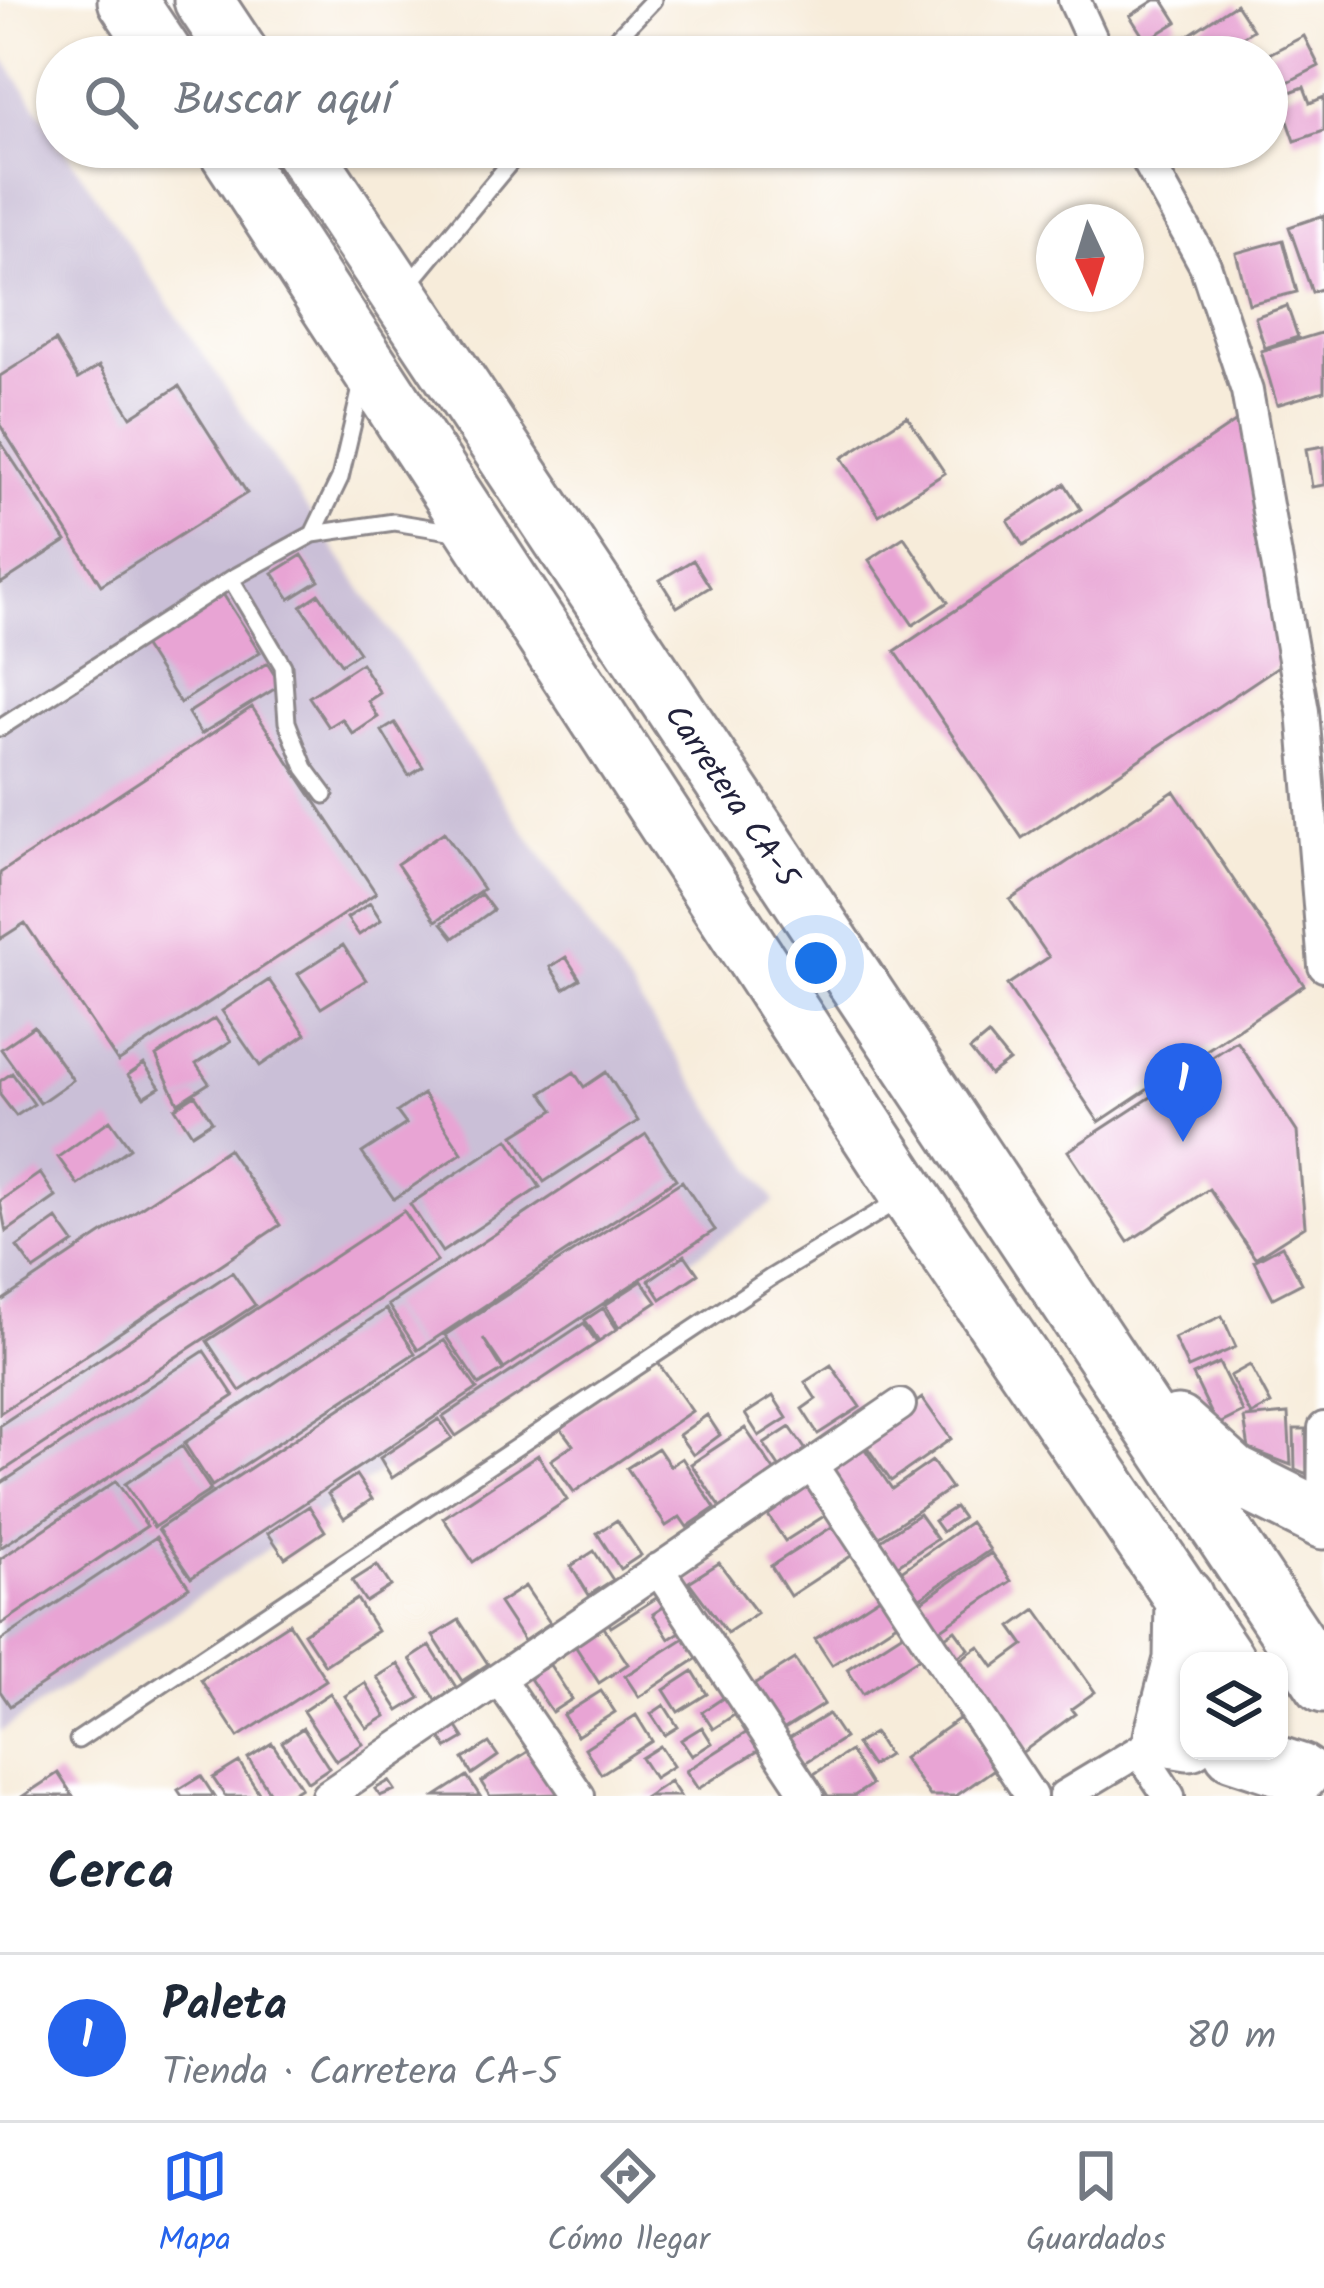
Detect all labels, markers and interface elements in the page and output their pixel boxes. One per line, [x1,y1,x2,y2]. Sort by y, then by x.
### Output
search box [36,36,1288,168]
text: Buscar aquí [174,66,392,138]
icon: search [78,69,144,135]
north arrow [1036,204,1144,312]
street label: Carretera CA-5 [649,694,813,901]
your location [786,933,846,993]
pin: 1 [1144,1043,1222,1142]
map controls [1180,1652,1288,1760]
button: layers [1180,1652,1288,1760]
text: Cerca [48,1834,174,1915]
text: Paleta [162,1971,287,2043]
text: 1 [81,2007,93,2069]
text: 80 m [1186,2007,1276,2069]
text: Tienda · Carretera CA-5 [162,2043,559,2105]
tab: Mapa [158,2143,231,2268]
tab: Cómo llegar [547,2143,710,2268]
tab: Guardados [1026,2143,1166,2268]

